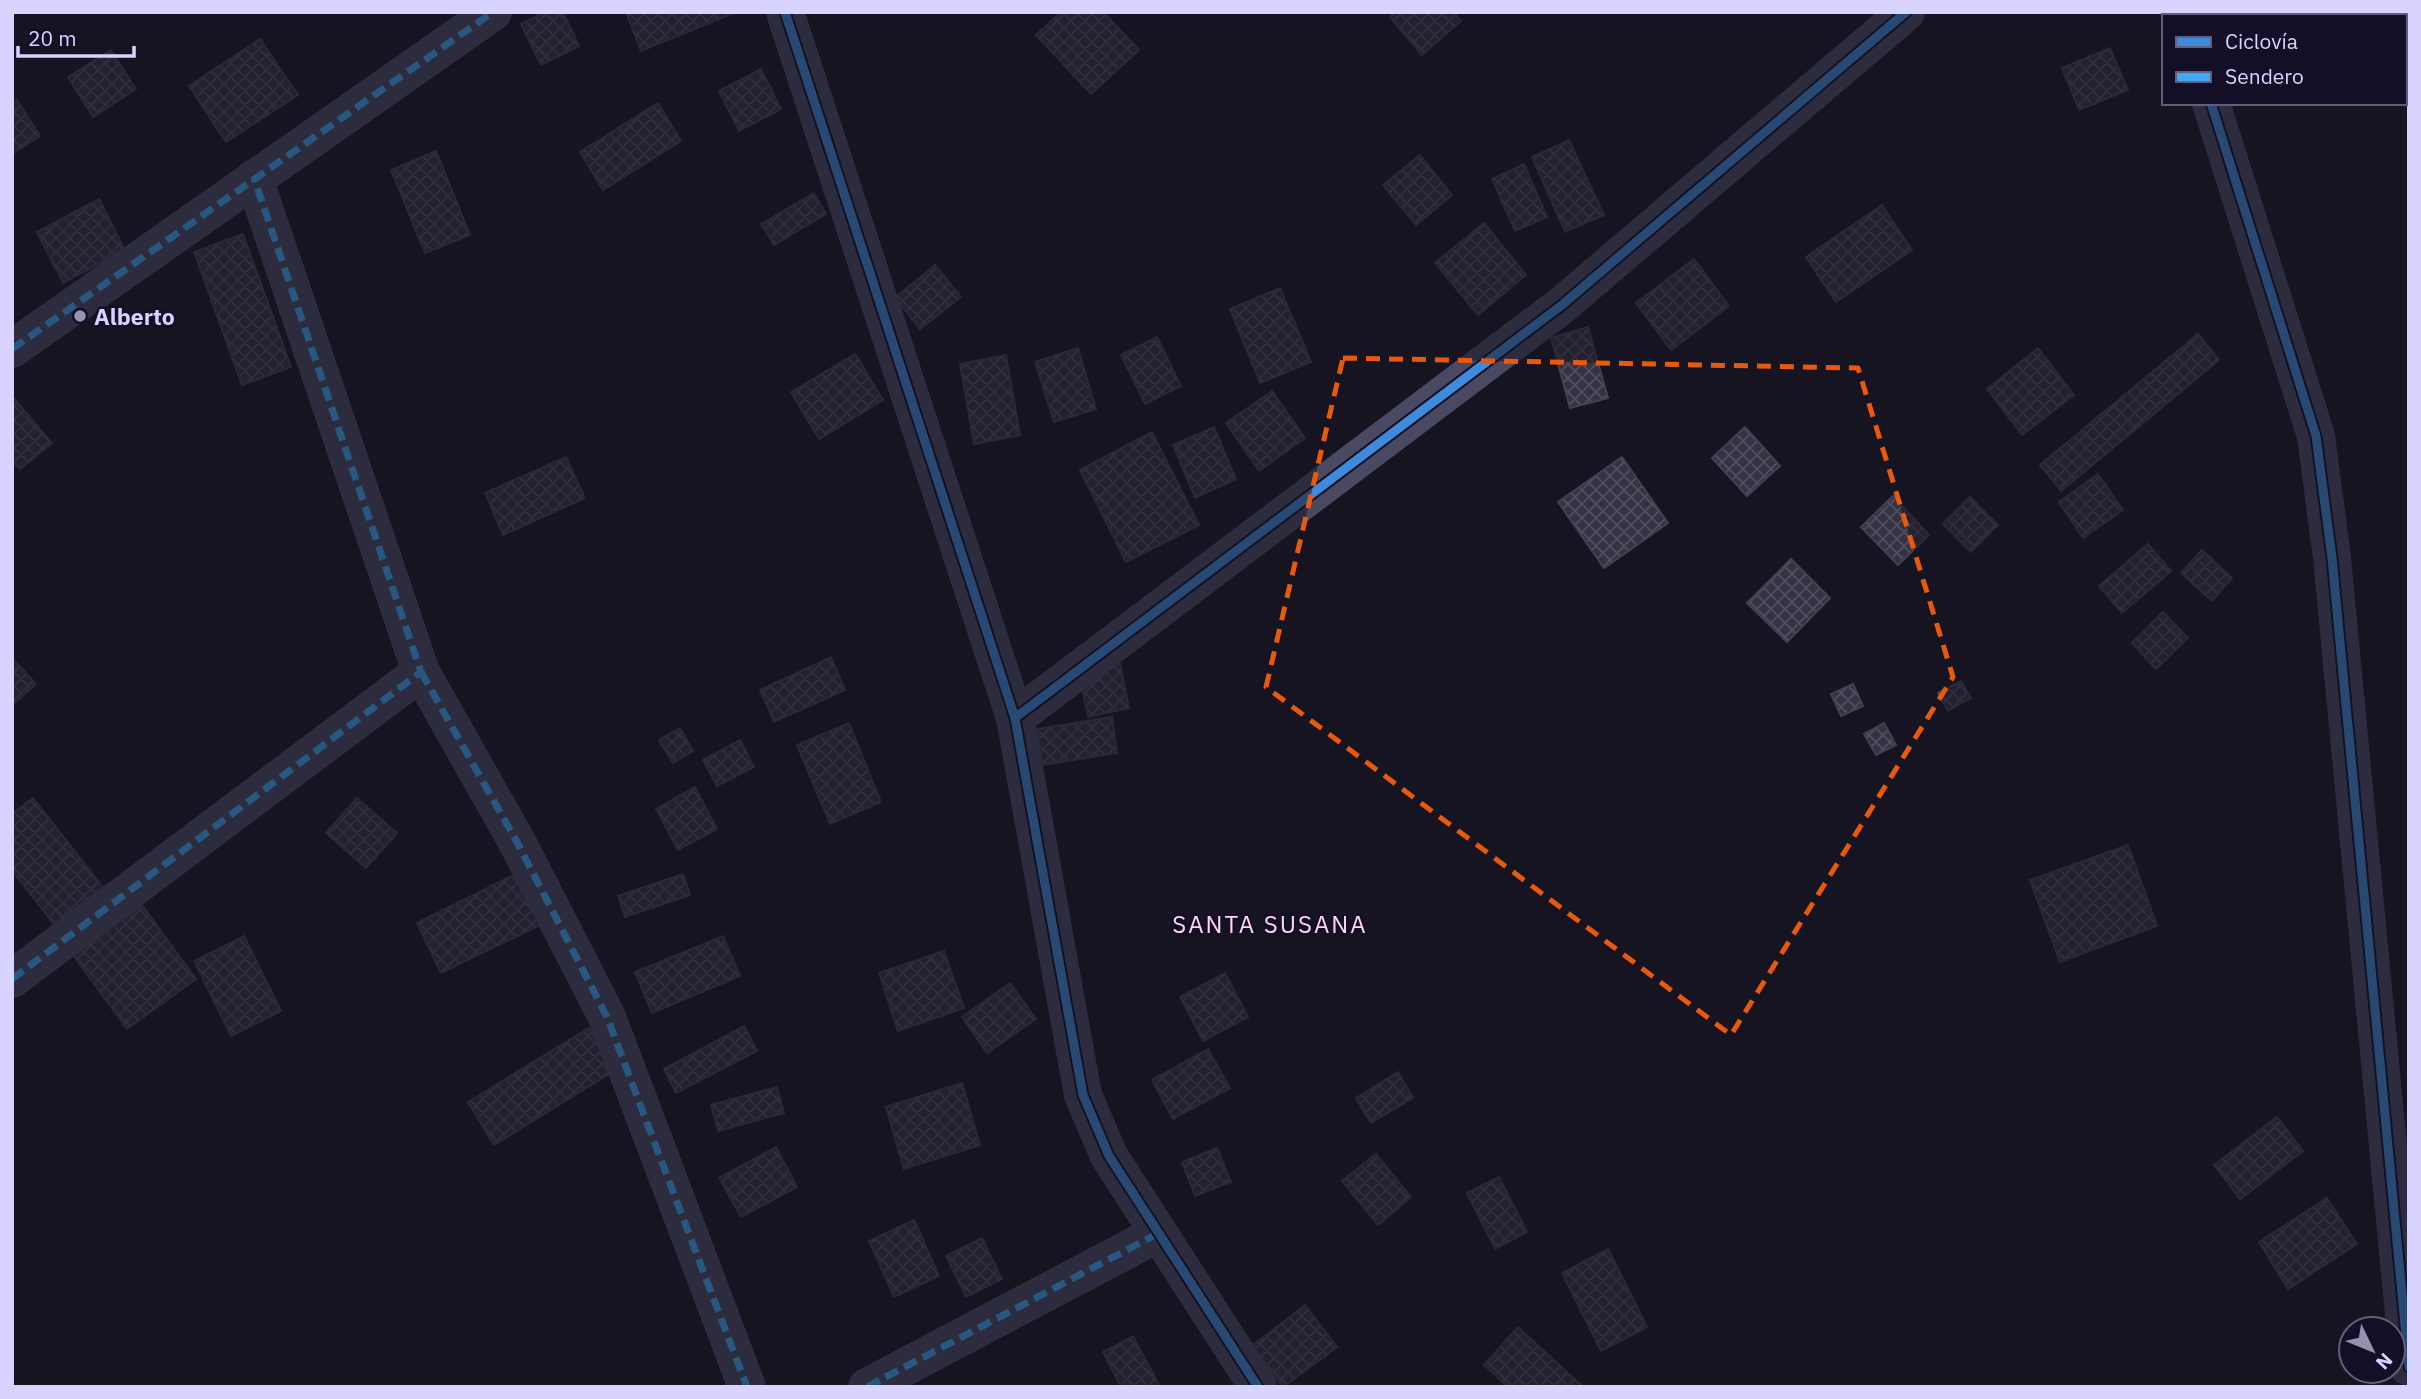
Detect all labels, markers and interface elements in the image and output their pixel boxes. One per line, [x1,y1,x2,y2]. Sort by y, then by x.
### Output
scale bar [18,14,133,58]
legend [2162,14,2407,105]
text: 20 m [28,24,77,52]
text: Ciclovía [2225,27,2298,55]
text: Sendero [2225,62,2304,90]
place label: Alberto [94,301,175,331]
marker: Alberto [72,308,88,324]
district label: SANTA SUSANA [1172,908,1368,940]
north arrow [2337,1315,2407,1385]
text: N [2371,1348,2398,1375]

